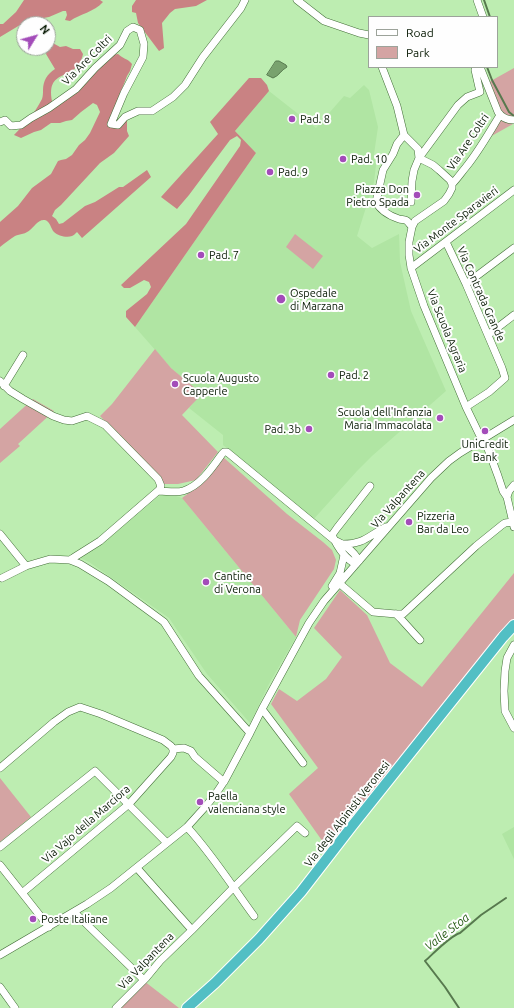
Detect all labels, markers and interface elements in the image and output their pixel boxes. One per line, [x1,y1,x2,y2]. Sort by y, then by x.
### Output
north arrow [16,16,56,56]
legend [368,16,498,68]
text: N [38,22,52,36]
text: Road [406,26,434,39]
street label: Via Are Coltri [59,32,115,88]
text: Park [406,46,430,59]
street label: Via Are Coltri [444,111,492,173]
place label: Pad. 8 [300,112,330,126]
marker: Pad. 8 [287,114,297,124]
place label: Pad. 10 [351,152,387,166]
marker: Pad. 10 [338,154,348,164]
place label: Pad. 9 [278,165,308,179]
marker: Pad. 9 [265,167,275,177]
place label: Piazza Don Pietro Spada [346,182,409,208]
street label: Via Monte Sparavieri [411,184,501,256]
marker: Piazza Don Pietro Spada [412,190,422,200]
street label: Via Contrada Grande [454,245,508,343]
place label: Pad. 7 [209,248,239,262]
marker: Pad. 7 [196,250,206,260]
place label: Ospedale di Marzana [290,286,344,312]
street label: Via Scuola Agraria [424,287,470,375]
marker: Ospedale di Marzana [275,293,287,305]
place label: Pad. 2 [339,368,369,382]
marker: Pad. 2 [326,370,336,380]
place label: Scuola Augusto Capperle [183,371,259,397]
marker: Scuola Augusto Capperle [170,379,180,389]
place label: Scuola dell'Infanzia Maria Immacolata [338,405,432,431]
marker: Scuola dell'Infanzia Maria Immacolata [435,413,445,423]
place label: Pad. 3b [265,422,301,436]
marker: Pad. 3b [304,424,314,434]
marker: UniCredit Bank [480,426,490,436]
place label: UniCredit Bank [462,437,508,463]
street label: Via Valpantena [368,467,428,531]
place label: Pizzeria Bar da Leo [417,509,469,535]
marker: Pizzeria Bar da Leo [404,517,414,527]
place label: Cantine di Verona [214,569,261,595]
marker: Cantine di Verona [201,577,211,587]
street label: Via degli Alpinisti Veronesi [302,759,392,869]
street label: Via Vajo della Marciora [39,782,133,866]
place label: Paella valenciana style [208,789,286,815]
marker: Paella valenciana style [195,797,205,807]
water label: Valle Stoa [422,910,472,954]
place label: Poste Italiane [41,912,108,926]
marker: Poste Italiane [28,914,38,924]
street label: Via Valpantena [115,930,177,992]

